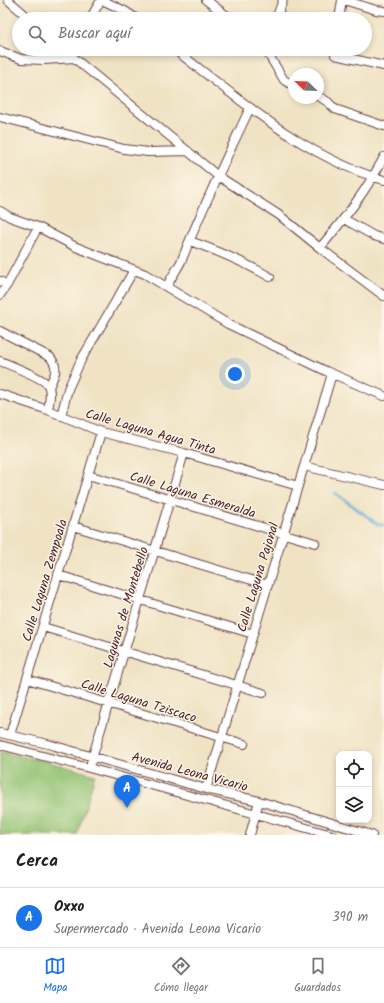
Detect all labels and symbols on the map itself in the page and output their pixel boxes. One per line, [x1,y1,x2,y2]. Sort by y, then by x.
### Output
north arrow [288,68,324,104]
your location [225,364,245,384]
street label: Calle Laguna Agua Tinta [83,404,218,461]
street label: Calle Laguna Esmeralda [127,466,258,525]
street label: Calle Laguna Zempoala [17,517,74,644]
street label: Calle Laguna Pajonal [232,520,285,635]
street label: Lagunas de Montebello [98,544,155,671]
street label: Calle Laguna Tziscaco [78,674,199,729]
street label: Avenida Leona Vicario [129,747,250,798]
pin: A [114,775,140,808]

